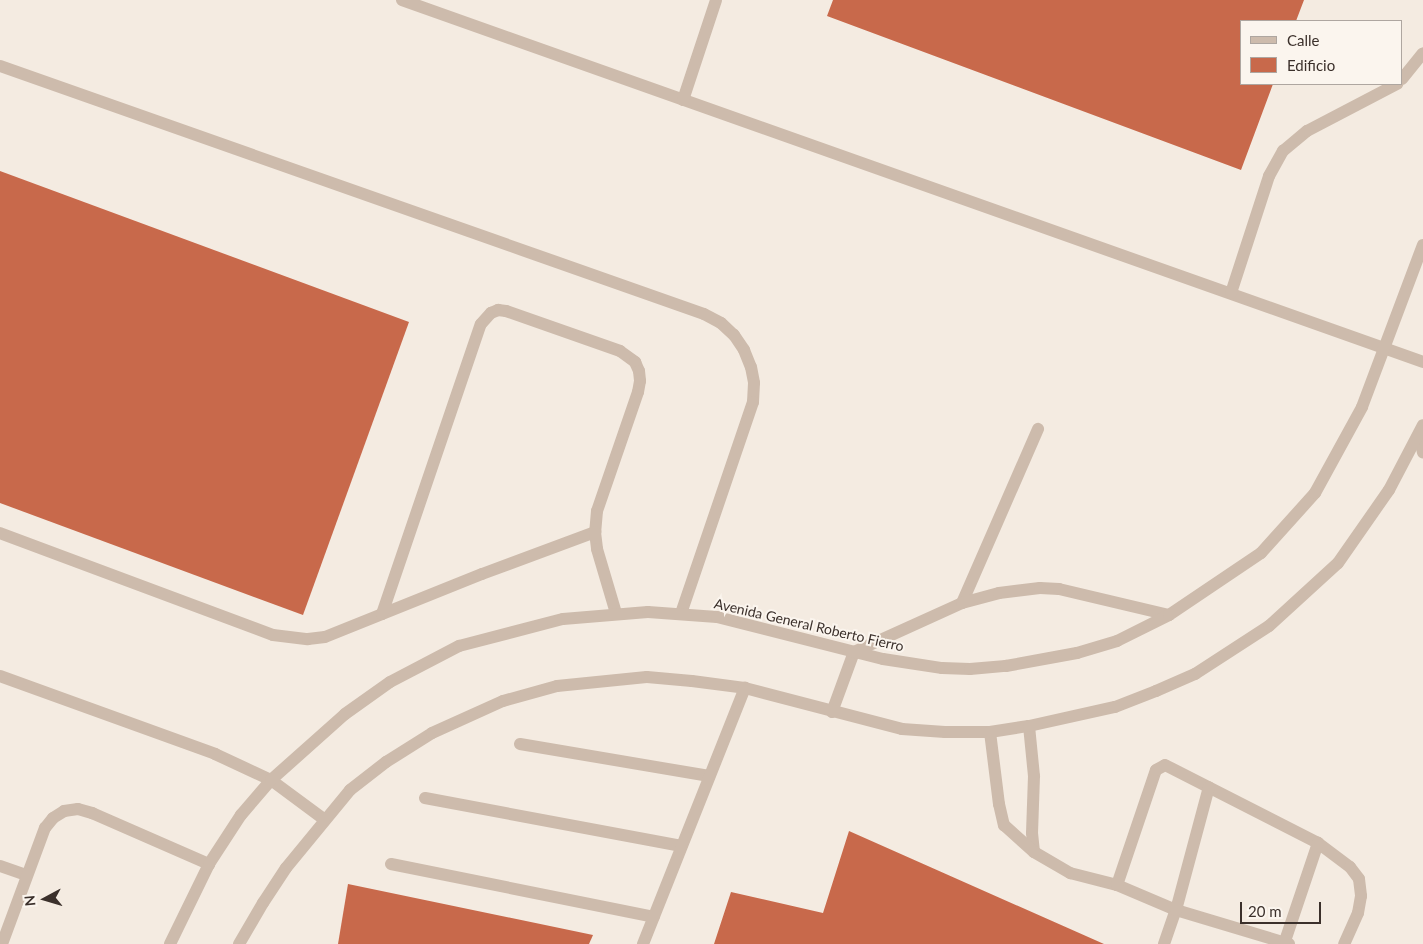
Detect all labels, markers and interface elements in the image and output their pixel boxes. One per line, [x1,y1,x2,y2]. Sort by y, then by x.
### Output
legend [1240,20,1403,85]
text: Calle [1287,31,1319,49]
text: Edificio [1287,56,1335,74]
street label: Avenida General Roberto Fierro [713,595,905,655]
north arrow [20,874,70,924]
scale bar [1243,892,1324,924]
text: N [21,894,39,907]
text: 20 m [1248,902,1282,920]

